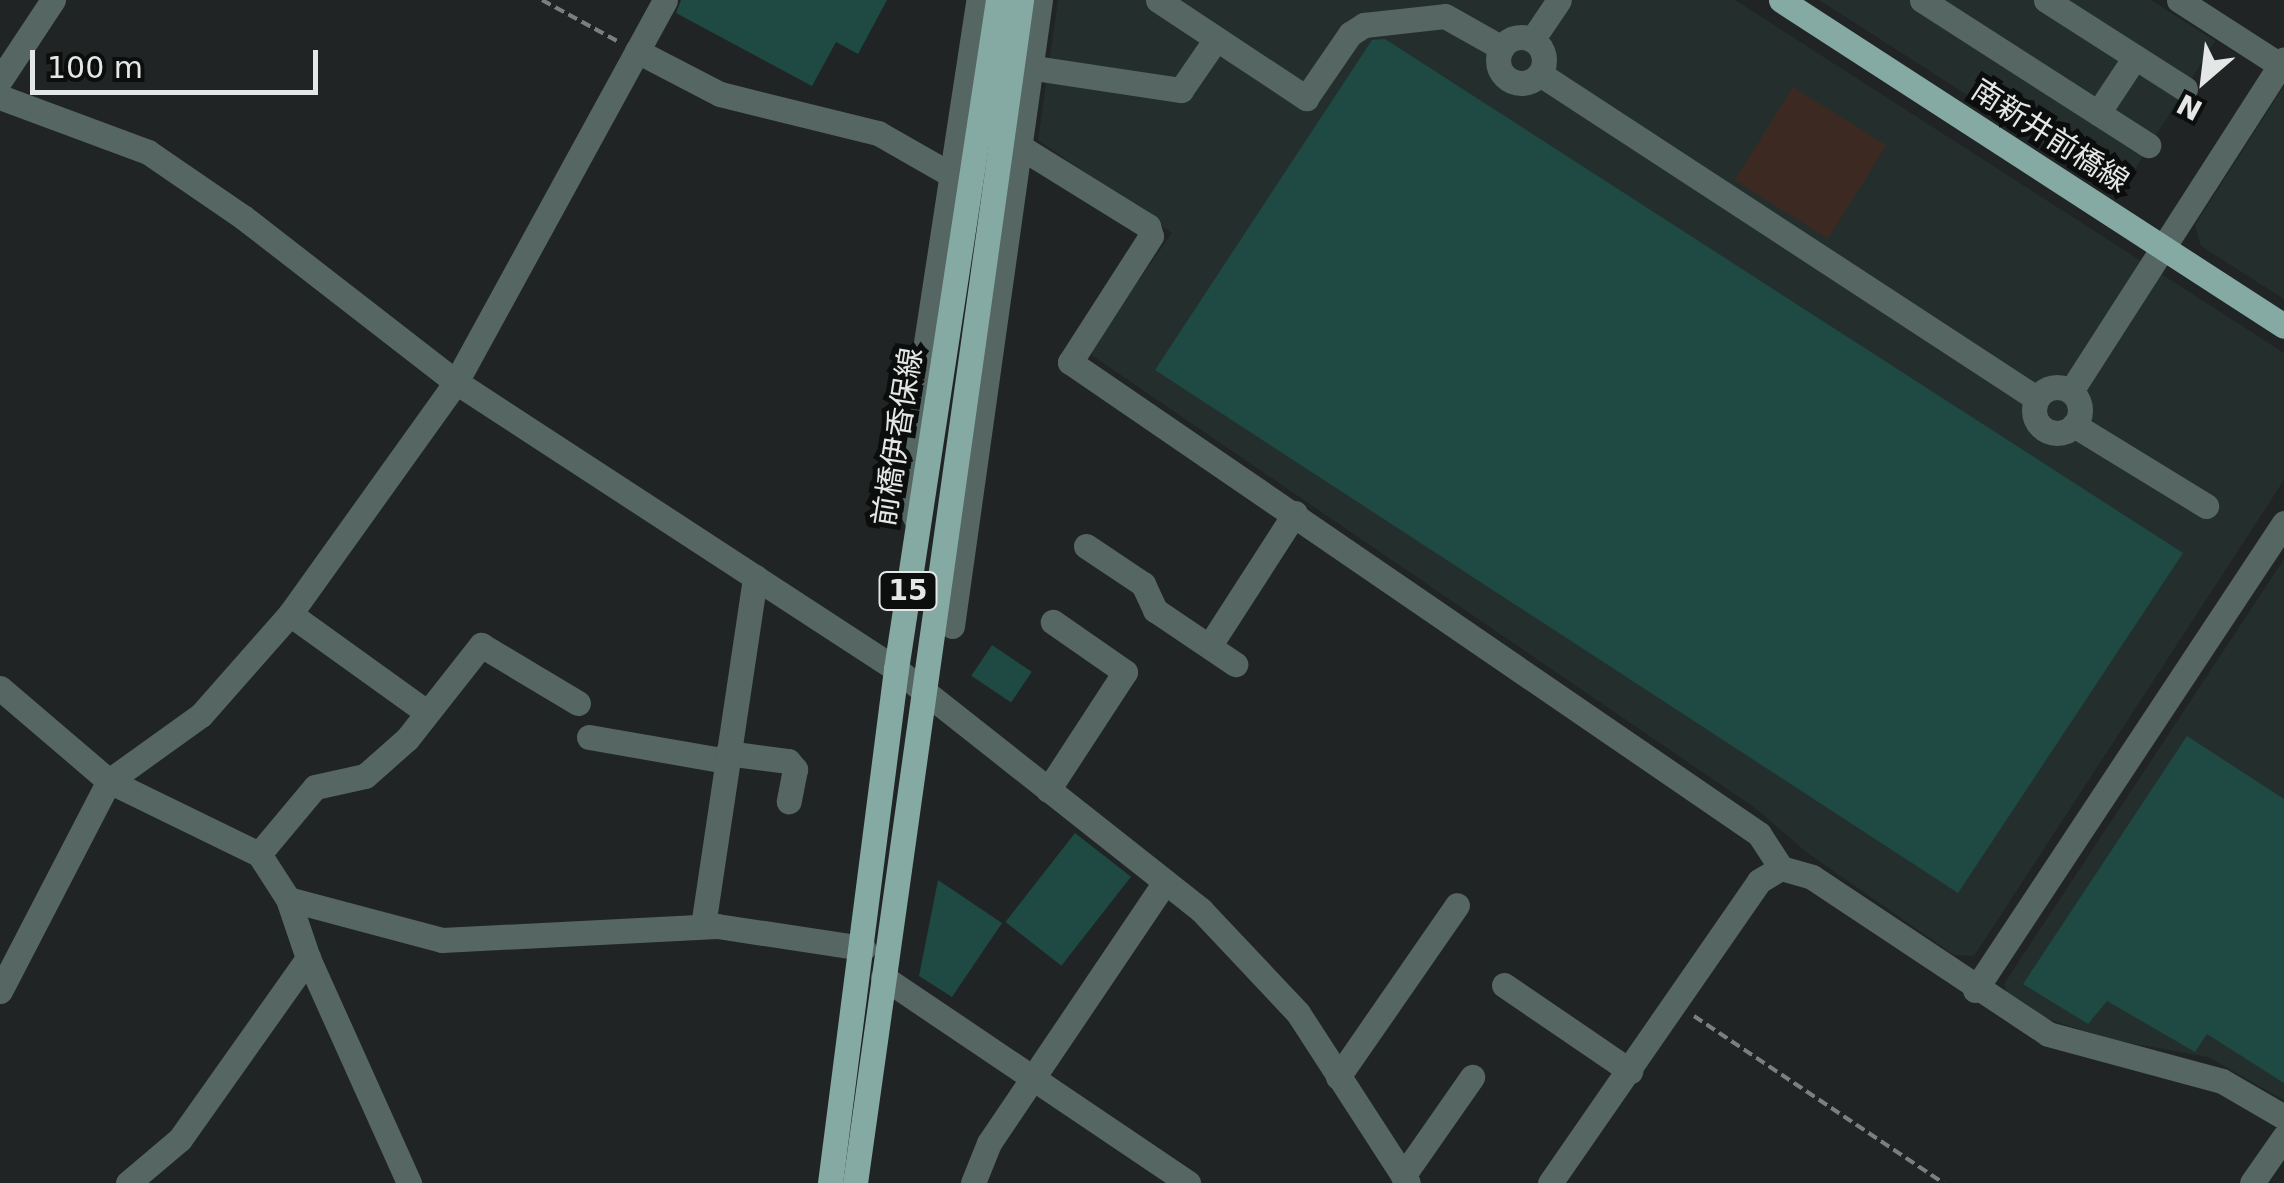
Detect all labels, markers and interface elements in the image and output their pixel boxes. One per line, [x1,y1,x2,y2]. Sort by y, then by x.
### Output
scale bar [35,30,322,92]
north arrow [2154,30,2254,130]
text: 100 m [47,50,143,85]
street label: 南新井前橋線 [1965,72,2135,200]
text: N [2172,87,2208,127]
street label: 前橋伊香保線 [866,345,930,529]
road number: 15 [878,568,938,614]

